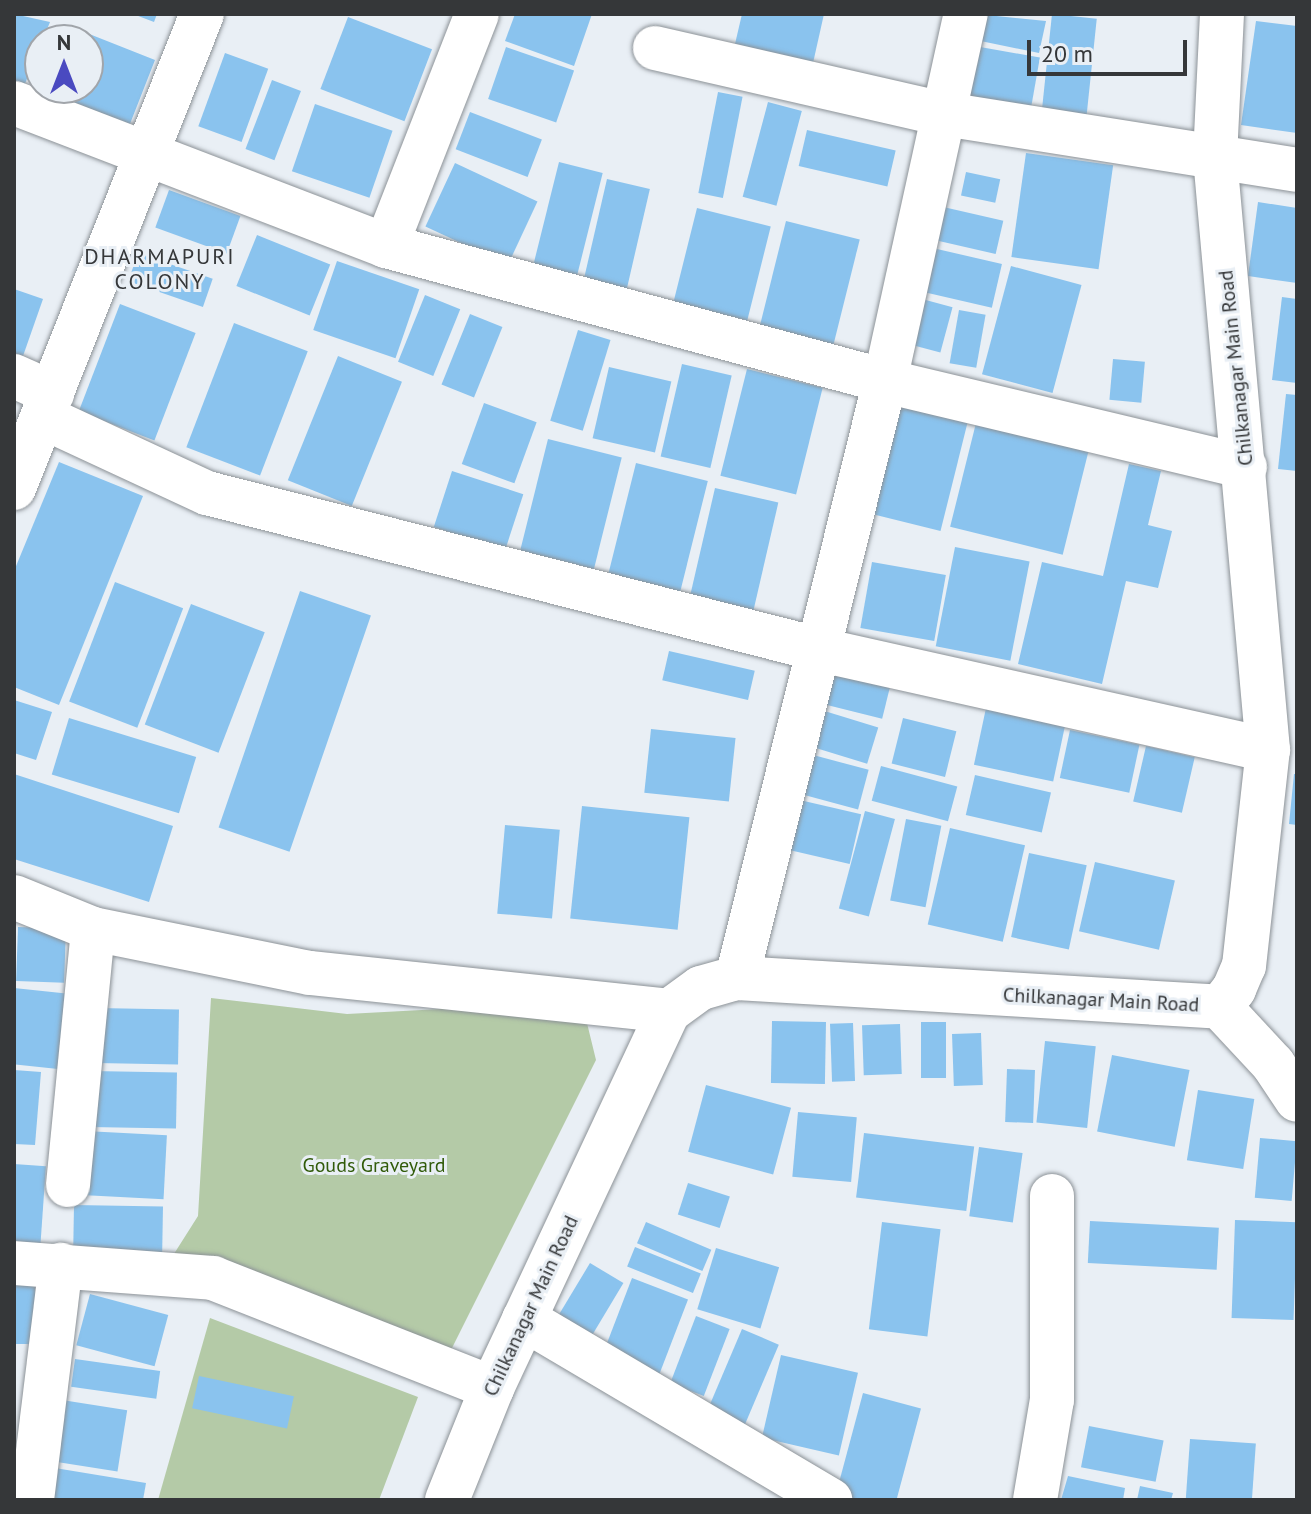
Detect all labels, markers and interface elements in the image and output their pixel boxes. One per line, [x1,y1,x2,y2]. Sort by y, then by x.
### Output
north arrow [24,24,104,104]
scale bar [1031,24,1191,74]
text: N [57,28,71,56]
text: 20 m [1041,38,1093,69]
district label: DHARMAPURI COLONY [84,243,236,294]
street label: Chilkanagar Main Road [1214,269,1258,467]
street label: Chilkanagar Main Road [1002,983,1200,1017]
park label: Gouds Graveyard [302,1153,446,1177]
street label: Chilkanagar Main Road [479,1212,583,1400]

